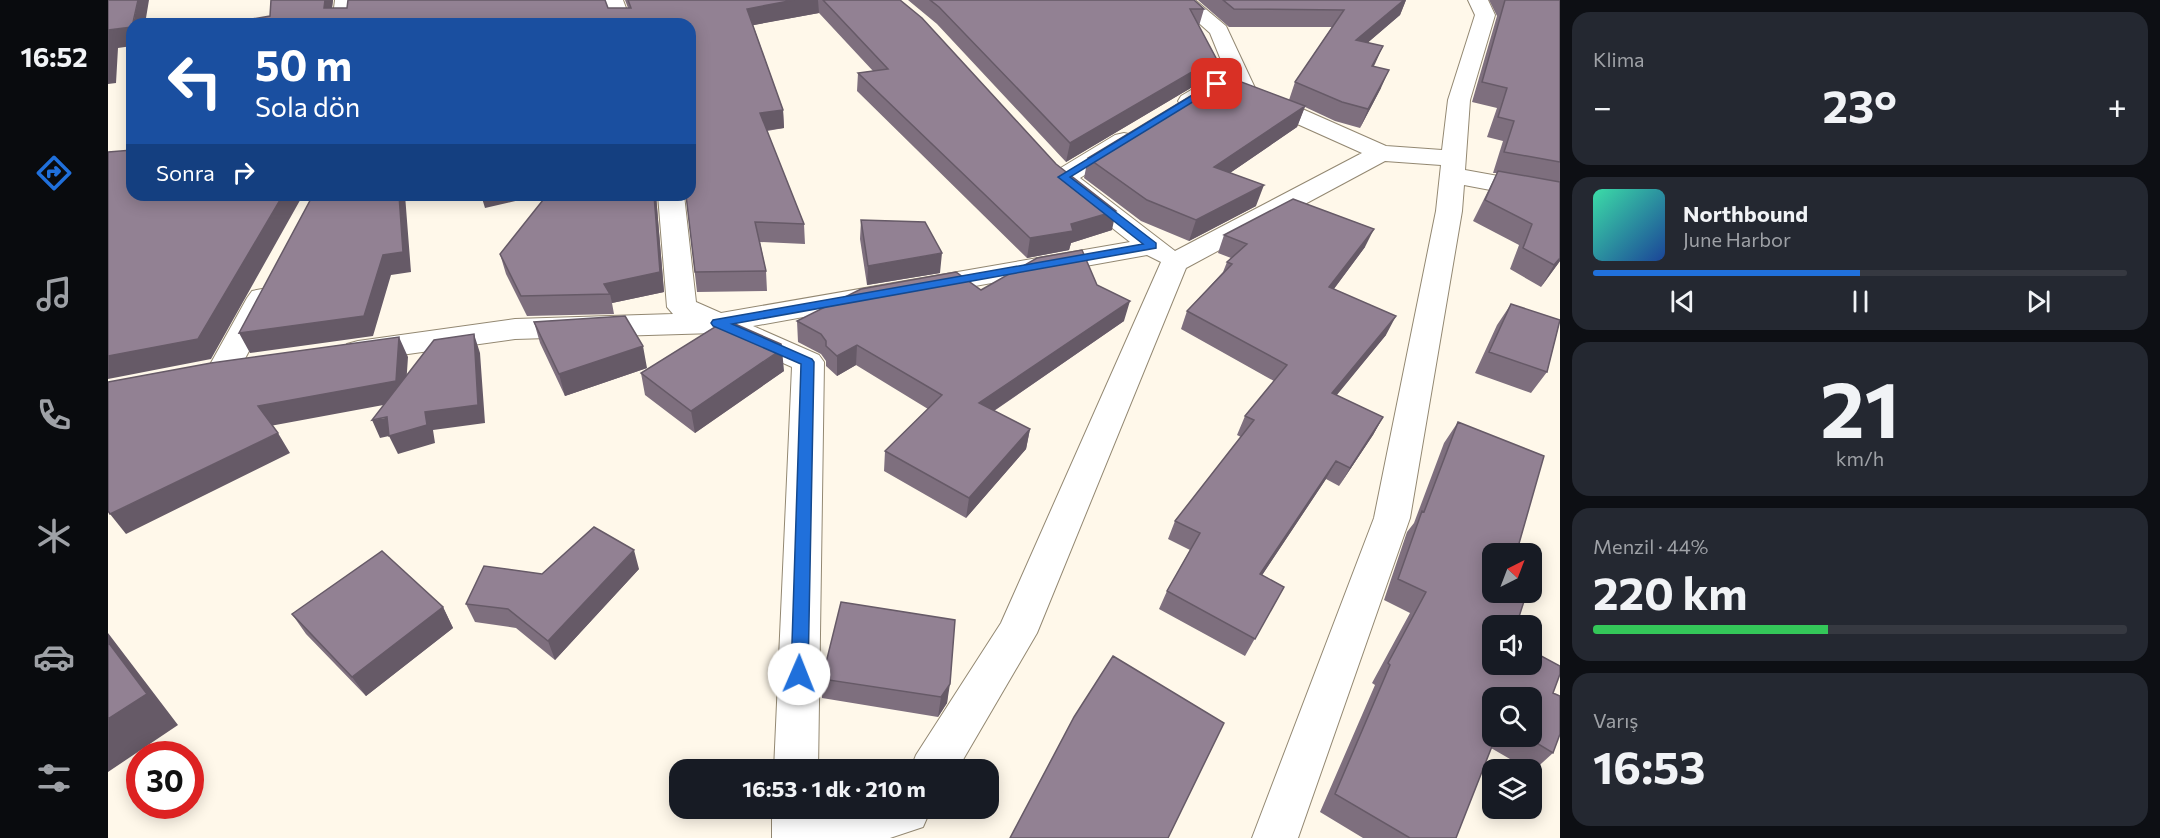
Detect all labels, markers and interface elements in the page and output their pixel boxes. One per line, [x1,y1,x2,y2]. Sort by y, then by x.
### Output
text: 50 m [255,38,352,90]
text: 16:52 [20,40,88,73]
icon: left [156,42,234,120]
text: Klima [1593,47,1645,71]
pin [1191,58,1242,109]
icon: arrive [1200,67,1233,100]
text: 23° [1823,77,1897,132]
text: − [1593,85,1612,126]
text: + [2108,85,2127,126]
text: Sola dön [255,90,360,123]
icon: directions [33,152,75,194]
icon: right [227,156,260,189]
text: Sonra [156,159,215,186]
text: Northbound [1683,200,1808,227]
text: June Harbor [1683,227,1791,251]
icon: music [33,273,75,315]
icon: previous [1666,285,1699,318]
icon: pause [1844,285,1877,318]
icon: next [2022,285,2055,318]
text: 21 [1820,359,1900,454]
icon: phone [33,394,75,436]
text: km/h [1836,446,1884,470]
icon: climate [33,515,75,557]
text: Menzil · 44% [1593,534,1708,558]
north arrow [1482,543,1542,603]
map controls [1482,543,1542,819]
text: 220 km [1593,564,1748,619]
button: sound [1482,615,1542,675]
icon: car [33,636,75,678]
position arrow [767,642,831,706]
button: search [1482,687,1542,747]
text: Varış [1593,708,1638,732]
text: 16:53 [1593,738,1705,793]
speed limit sign: 30 [126,741,204,819]
icon: filters [33,757,75,799]
button: layers [1482,759,1542,819]
text: 16:53 · 1 dk · 210 m [742,775,926,802]

